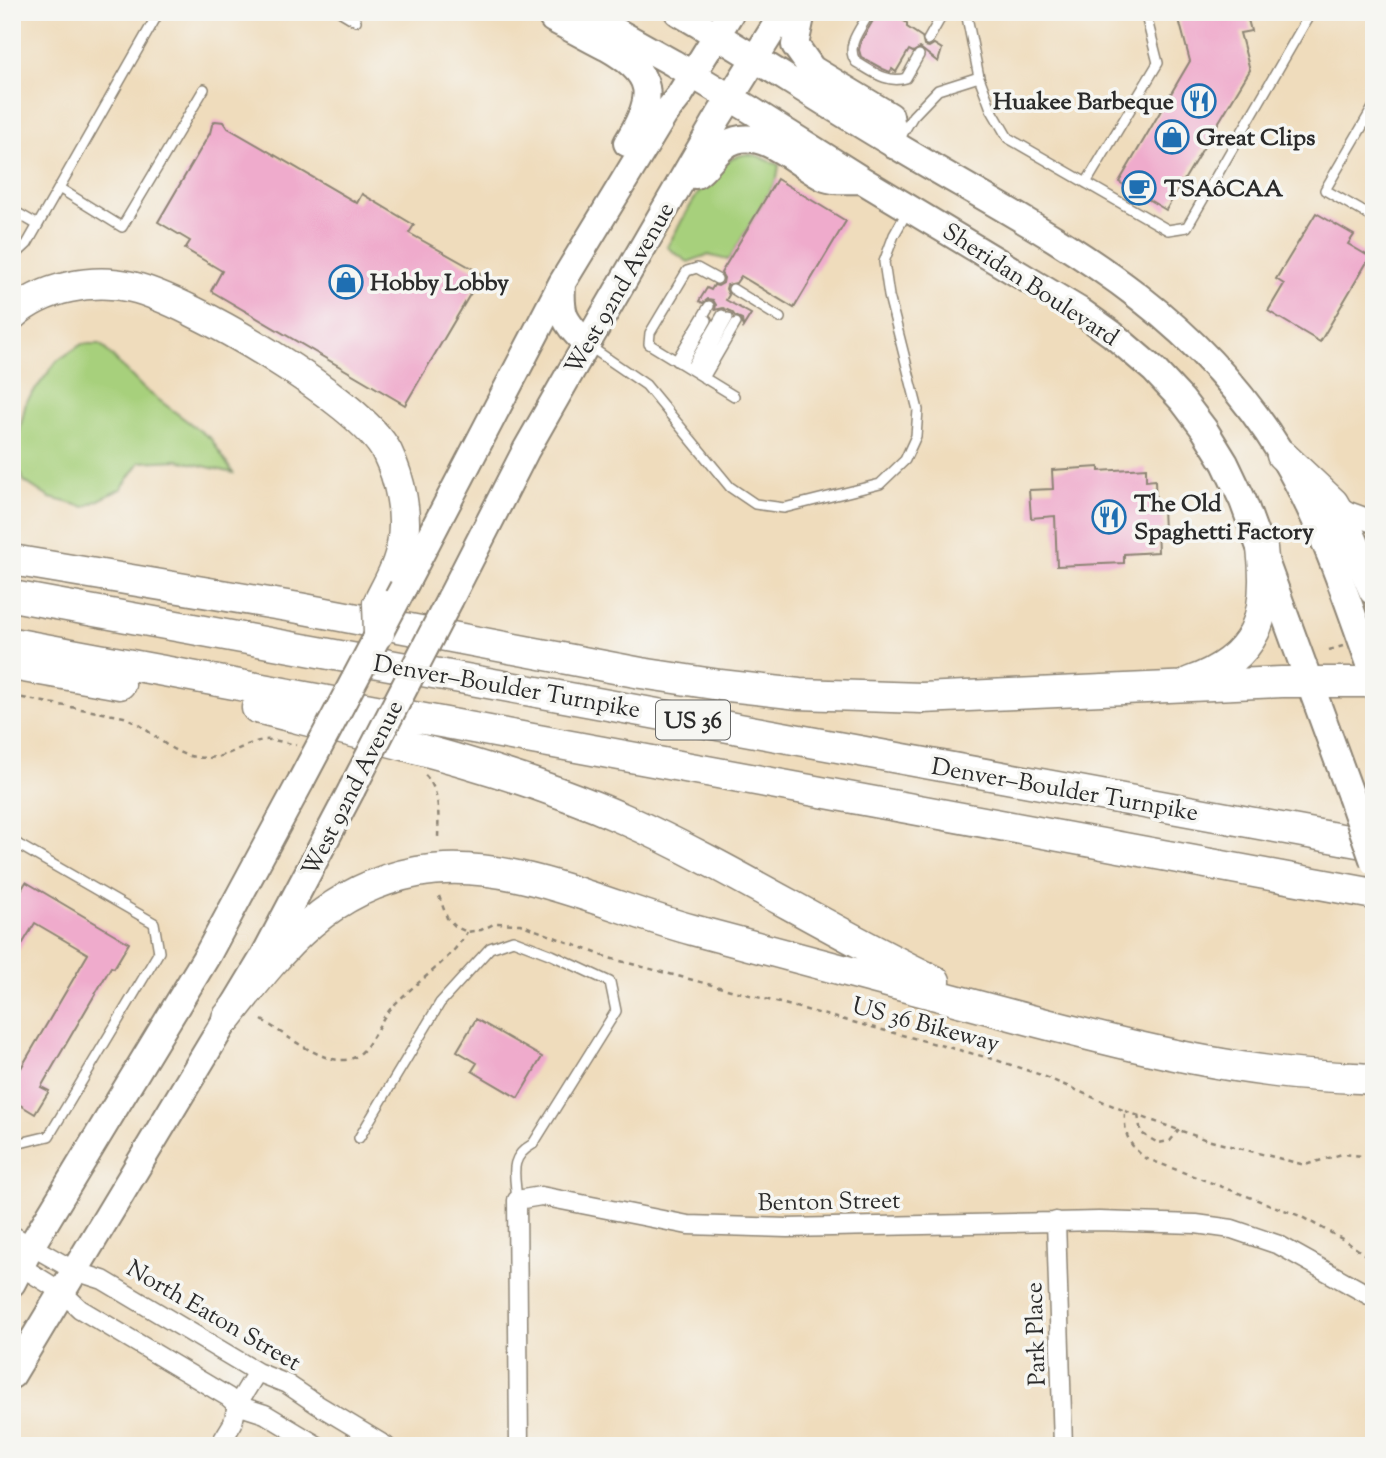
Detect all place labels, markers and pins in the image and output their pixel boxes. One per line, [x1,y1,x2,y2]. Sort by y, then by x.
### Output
restaurant icon: Huakee Barbeque [1180,82,1218,120]
place label: Huakee Barbeque [993,86,1174,120]
shop icon: Great Clips [1153,118,1191,156]
place label: Great Clips [1196,122,1315,156]
cafe icon: TSAôCAA [1120,169,1158,207]
place label: TSAôCAA [1164,173,1284,207]
shop icon: Hobby Lobby [327,263,365,301]
place label: Hobby Lobby [370,267,509,301]
place label: The Old Spaghetti Factory [1134,488,1314,550]
restaurant icon: The Old Spaghetti Factory [1090,498,1128,536]

